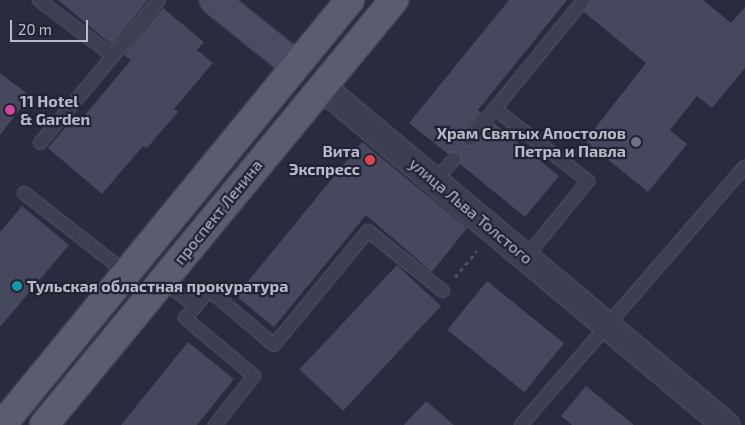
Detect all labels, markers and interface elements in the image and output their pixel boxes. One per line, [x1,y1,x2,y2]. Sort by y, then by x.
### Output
scale bar [12,10,90,42]
text: 20 m [18,20,52,38]
place label: 11 Hotel & Garden [20,91,90,129]
marker: 11 Hotel & Garden [4,104,16,116]
place label: Храм Святых Апостолов Петра и Павла [437,123,626,161]
marker: Храм Святых Апостолов Петра и Павла [630,136,642,148]
place label: Вита Экспресс [289,141,360,179]
marker: Вита Экспресс [364,154,376,166]
street label: улица Льва Толстого [406,154,536,268]
street label: проспект Ленина [170,156,266,268]
place label: Тульская областная прокуратура [27,276,288,296]
marker: Тульская областная прокуратура [11,280,23,292]

